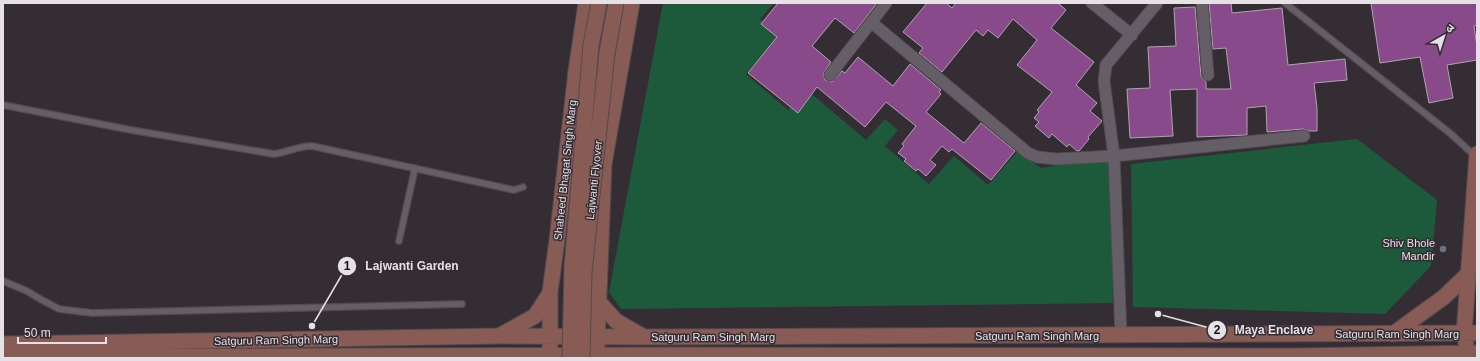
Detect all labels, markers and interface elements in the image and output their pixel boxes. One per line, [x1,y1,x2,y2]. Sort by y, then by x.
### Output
north arrow [1424,16,1464,56]
text: उ [1444,22,1457,35]
street label: Shaheed Bhagat Singh Marg [552,99,578,241]
street label: Lajwanti Flyover [584,140,604,220]
place label: Shiv Bhole Mandir [1382,237,1435,262]
marker: Shiv Bhole Mandir [1438,244,1448,254]
callout: Lajwanti Garden [337,254,467,278]
text: 1 [344,259,351,273]
text: Lajwanti Garden [365,259,459,273]
callout: Maya Enclave [1207,318,1322,342]
scale bar [18,319,106,345]
text: 2 [1214,323,1221,337]
text: Maya Enclave [1235,323,1314,337]
text: 50 m [24,326,51,340]
street label: Satguru Ram Singh Marg [1335,328,1459,340]
street label: Satguru Ram Singh Marg [975,330,1099,342]
street label: Satguru Ram Singh Marg [651,331,775,343]
street label: Satguru Ram Singh Marg [214,333,338,347]

